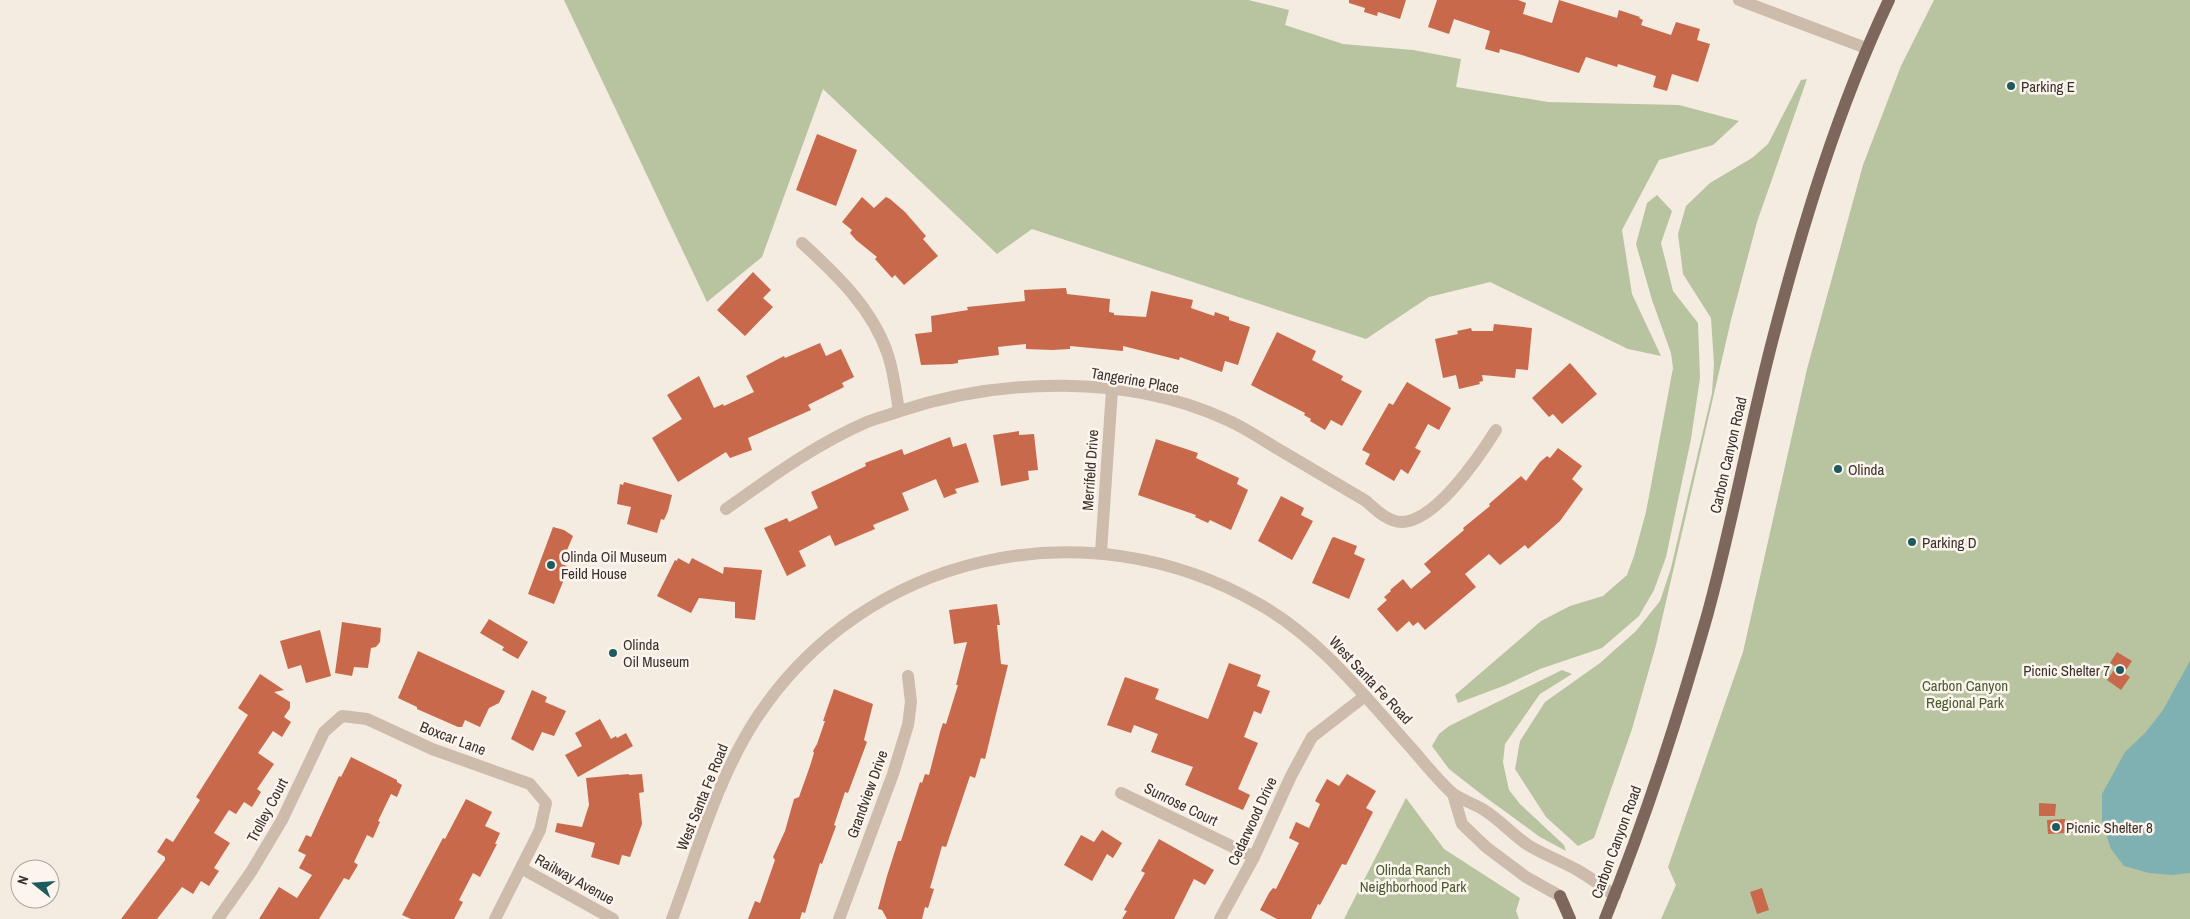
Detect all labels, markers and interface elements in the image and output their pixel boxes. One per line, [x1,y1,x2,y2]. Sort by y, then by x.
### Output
place label: Parking E [2021,76,2075,97]
marker: Parking E [2005,80,2017,92]
street label: Tangerine Place [1089,362,1181,398]
street label: Carbon Canyon Road [1704,395,1752,515]
street label: Merrifeld Drive [1077,429,1103,511]
place label: Olinda [1848,459,1884,480]
marker: Olinda [1832,463,1844,475]
place label: Parking D [1922,532,1977,553]
marker: Parking D [1906,536,1918,548]
place label: Olinda Oil Museum Feild House [561,546,667,584]
marker: Olinda Oil Museum Feild House [545,559,557,571]
street label: West Santa Fe Road [1325,631,1417,729]
place label: Olinda Oil Museum [623,634,689,672]
marker: Olinda Oil Museum [607,647,619,659]
place label: Picnic Shelter 7 [2023,660,2110,681]
marker: Picnic Shelter 7 [2114,664,2126,676]
park label: Carbon Canyon Regional Park [1922,675,2008,713]
street label: Boxcar Lane [417,716,489,760]
street label: West Santa Fe Road [671,741,733,853]
street label: Grandview Drive [841,747,893,841]
street label: Cedarwood Drive [1222,773,1282,869]
street label: Trolley Court [241,774,293,846]
street label: Sunrose Court [1141,777,1222,831]
street label: Carbon Canyon Road [1586,783,1646,901]
place label: Picnic Shelter 8 [2066,817,2153,838]
marker: Picnic Shelter 8 [2050,821,2062,833]
street label: Railway Avenue [531,848,619,910]
north arrow [10,859,60,909]
park label: Olinda Ranch Neighborhood Park [1360,859,1467,897]
text: N [13,874,32,887]

